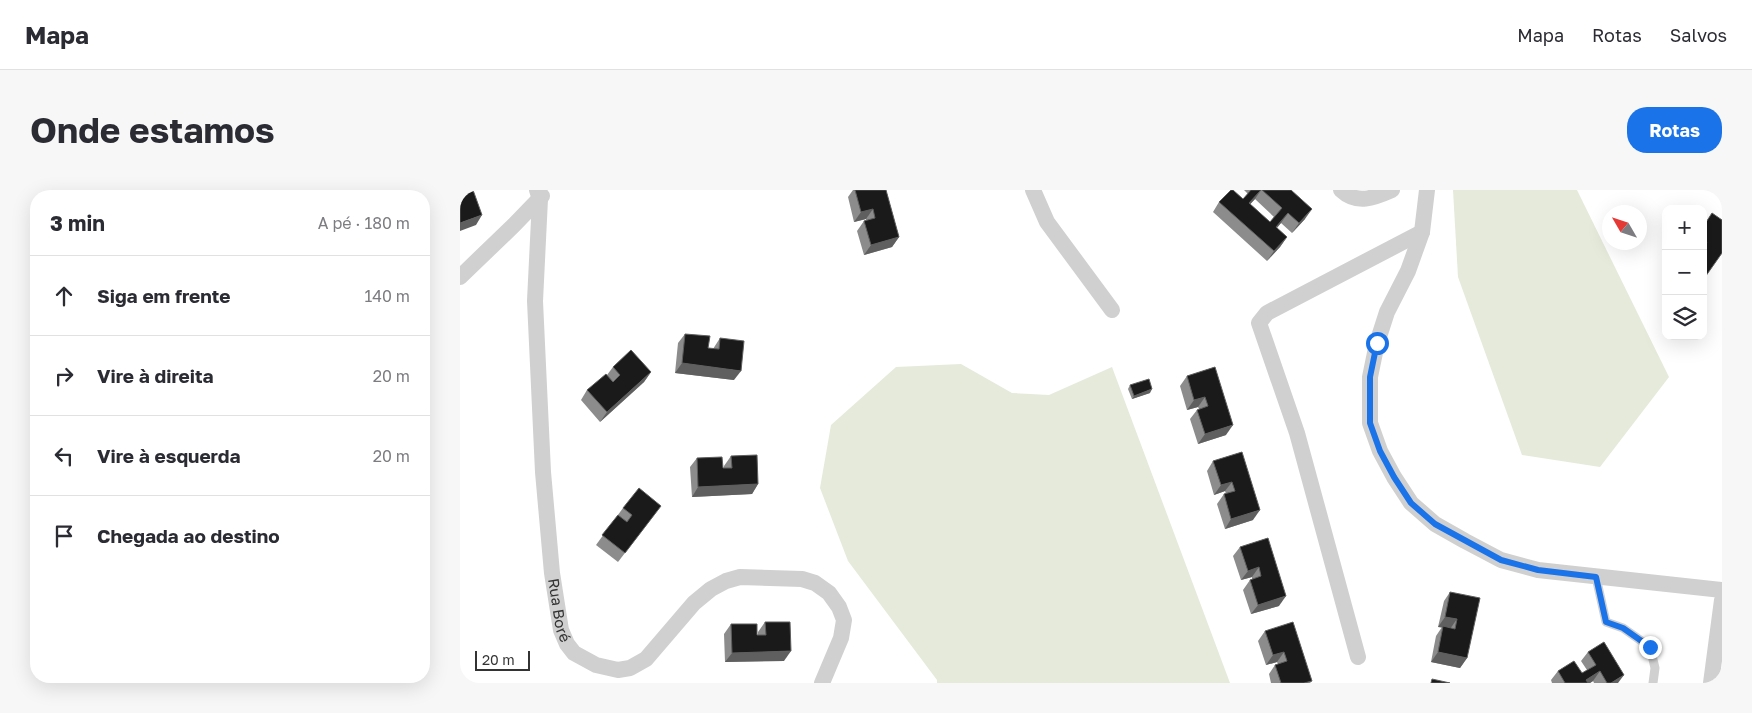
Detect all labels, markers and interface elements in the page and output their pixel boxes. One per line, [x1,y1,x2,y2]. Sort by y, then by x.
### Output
text: Mapa [25,20,89,49]
text: Mapa [1517,24,1564,46]
text: Rotas [1592,24,1642,46]
text: Salvos [1670,24,1727,46]
button: Rotas [1627,107,1722,153]
text: Onde estamos [30,109,275,151]
north arrow [1602,205,1647,250]
map controls [1662,205,1707,340]
button: + [1662,205,1707,250]
text: 3 min [50,210,105,236]
text: A pé · 180 m [318,213,410,233]
button: − [1662,250,1707,295]
icon: ahead [50,282,78,310]
text: Siga em frente [97,284,231,307]
text: 140 m [364,286,410,306]
button: layers [1662,295,1707,340]
route start [1366,332,1389,355]
icon: right [50,362,78,390]
text: Vire à direita [97,364,214,387]
text: 20 m [373,366,410,386]
icon: left [50,442,78,470]
text: Vire à esquerda [97,444,240,467]
text: 20 m [373,446,410,466]
icon: arrive [50,522,78,550]
text: Chegada ao destino [97,524,280,547]
street label: Rua Boré [545,577,575,645]
route end [1639,636,1662,659]
scale bar [475,648,530,671]
text: 20 m [482,651,515,668]

